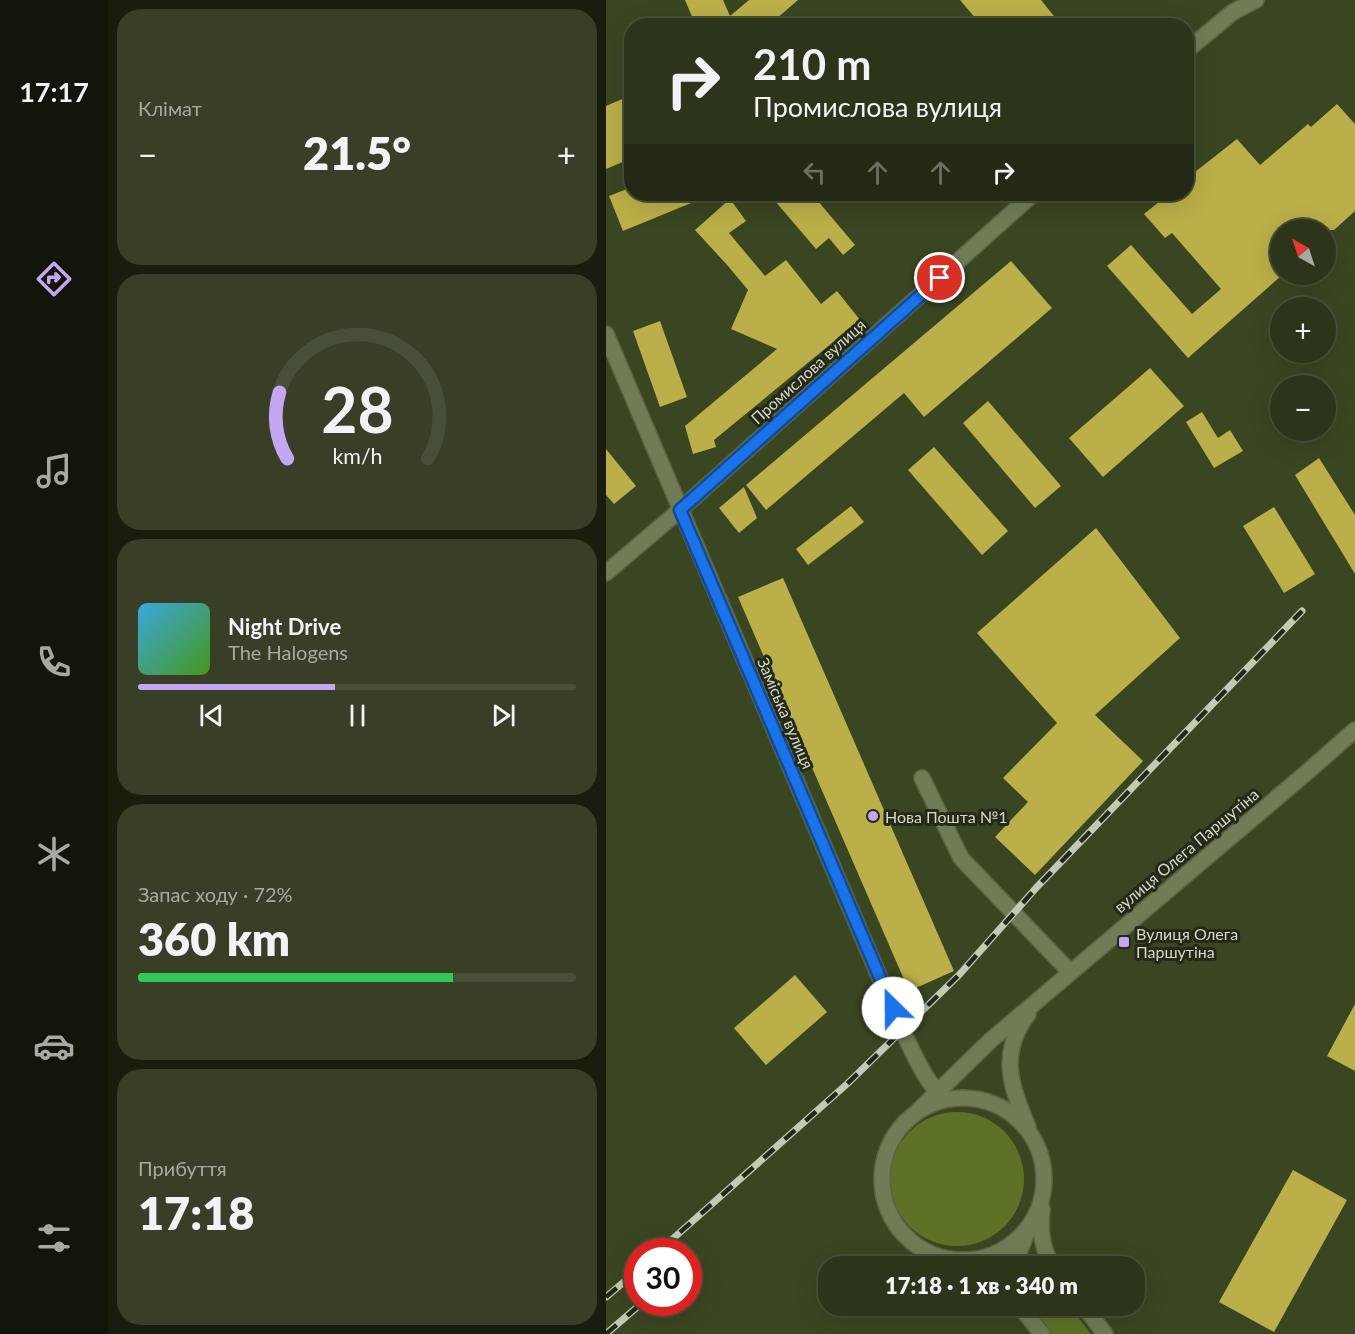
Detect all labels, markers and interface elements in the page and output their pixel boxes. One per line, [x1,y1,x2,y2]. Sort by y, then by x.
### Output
text: 210 m [753,39,871,89]
icon: right [654,42,732,120]
text: 17:17 [19,75,89,108]
text: Промислова вулиця [753,90,1002,123]
text: Клімат [138,96,202,120]
text: 21.5° [303,126,411,180]
text: − [138,134,157,174]
text: + [557,134,576,174]
icon: left [798,156,831,189]
icon: ahead [861,156,894,189]
icon: ahead [924,156,957,189]
icon: right [987,156,1020,189]
north arrow [1270,219,1336,285]
map controls [1270,219,1336,441]
pin [914,252,965,303]
icon: directions [33,258,75,300]
icon: arrive [923,261,956,294]
button: + [1270,297,1336,363]
street label: Промислова вулиця [747,315,869,427]
text: 28 [321,371,393,446]
button: − [1270,375,1336,441]
text: km/h [332,443,382,469]
icon: music [33,450,75,492]
text: Night Drive [228,613,341,640]
text: The Halogens [228,640,348,664]
icon: phone [33,641,75,683]
street label: Заміська вулиця [754,654,818,772]
icon: previous [195,699,228,732]
icon: pause [341,699,374,732]
icon: next [487,699,520,732]
street label: вулиця Олега Паршутіна [1110,784,1262,916]
place label: Нова Пошта №1 [885,807,1008,826]
marker: Нова Пошта №1 [866,809,880,823]
icon: climate [33,833,75,875]
text: Запас ходу · 72% [138,882,293,906]
text: 360 km [138,912,290,966]
place label: Вулиця Олега Паршутіна [1136,924,1238,961]
marker: Вулиця Олега Паршутіна [1117,935,1131,949]
position arrow [861,976,925,1040]
icon: car [33,1025,75,1067]
text: Прибуття [138,1156,227,1180]
text: 17:18 [138,1186,254,1240]
icon: filters [33,1217,75,1259]
speed limit sign: 30 [624,1238,702,1316]
text: 17:18 · 1 хв · 340 m [885,1272,1078,1299]

